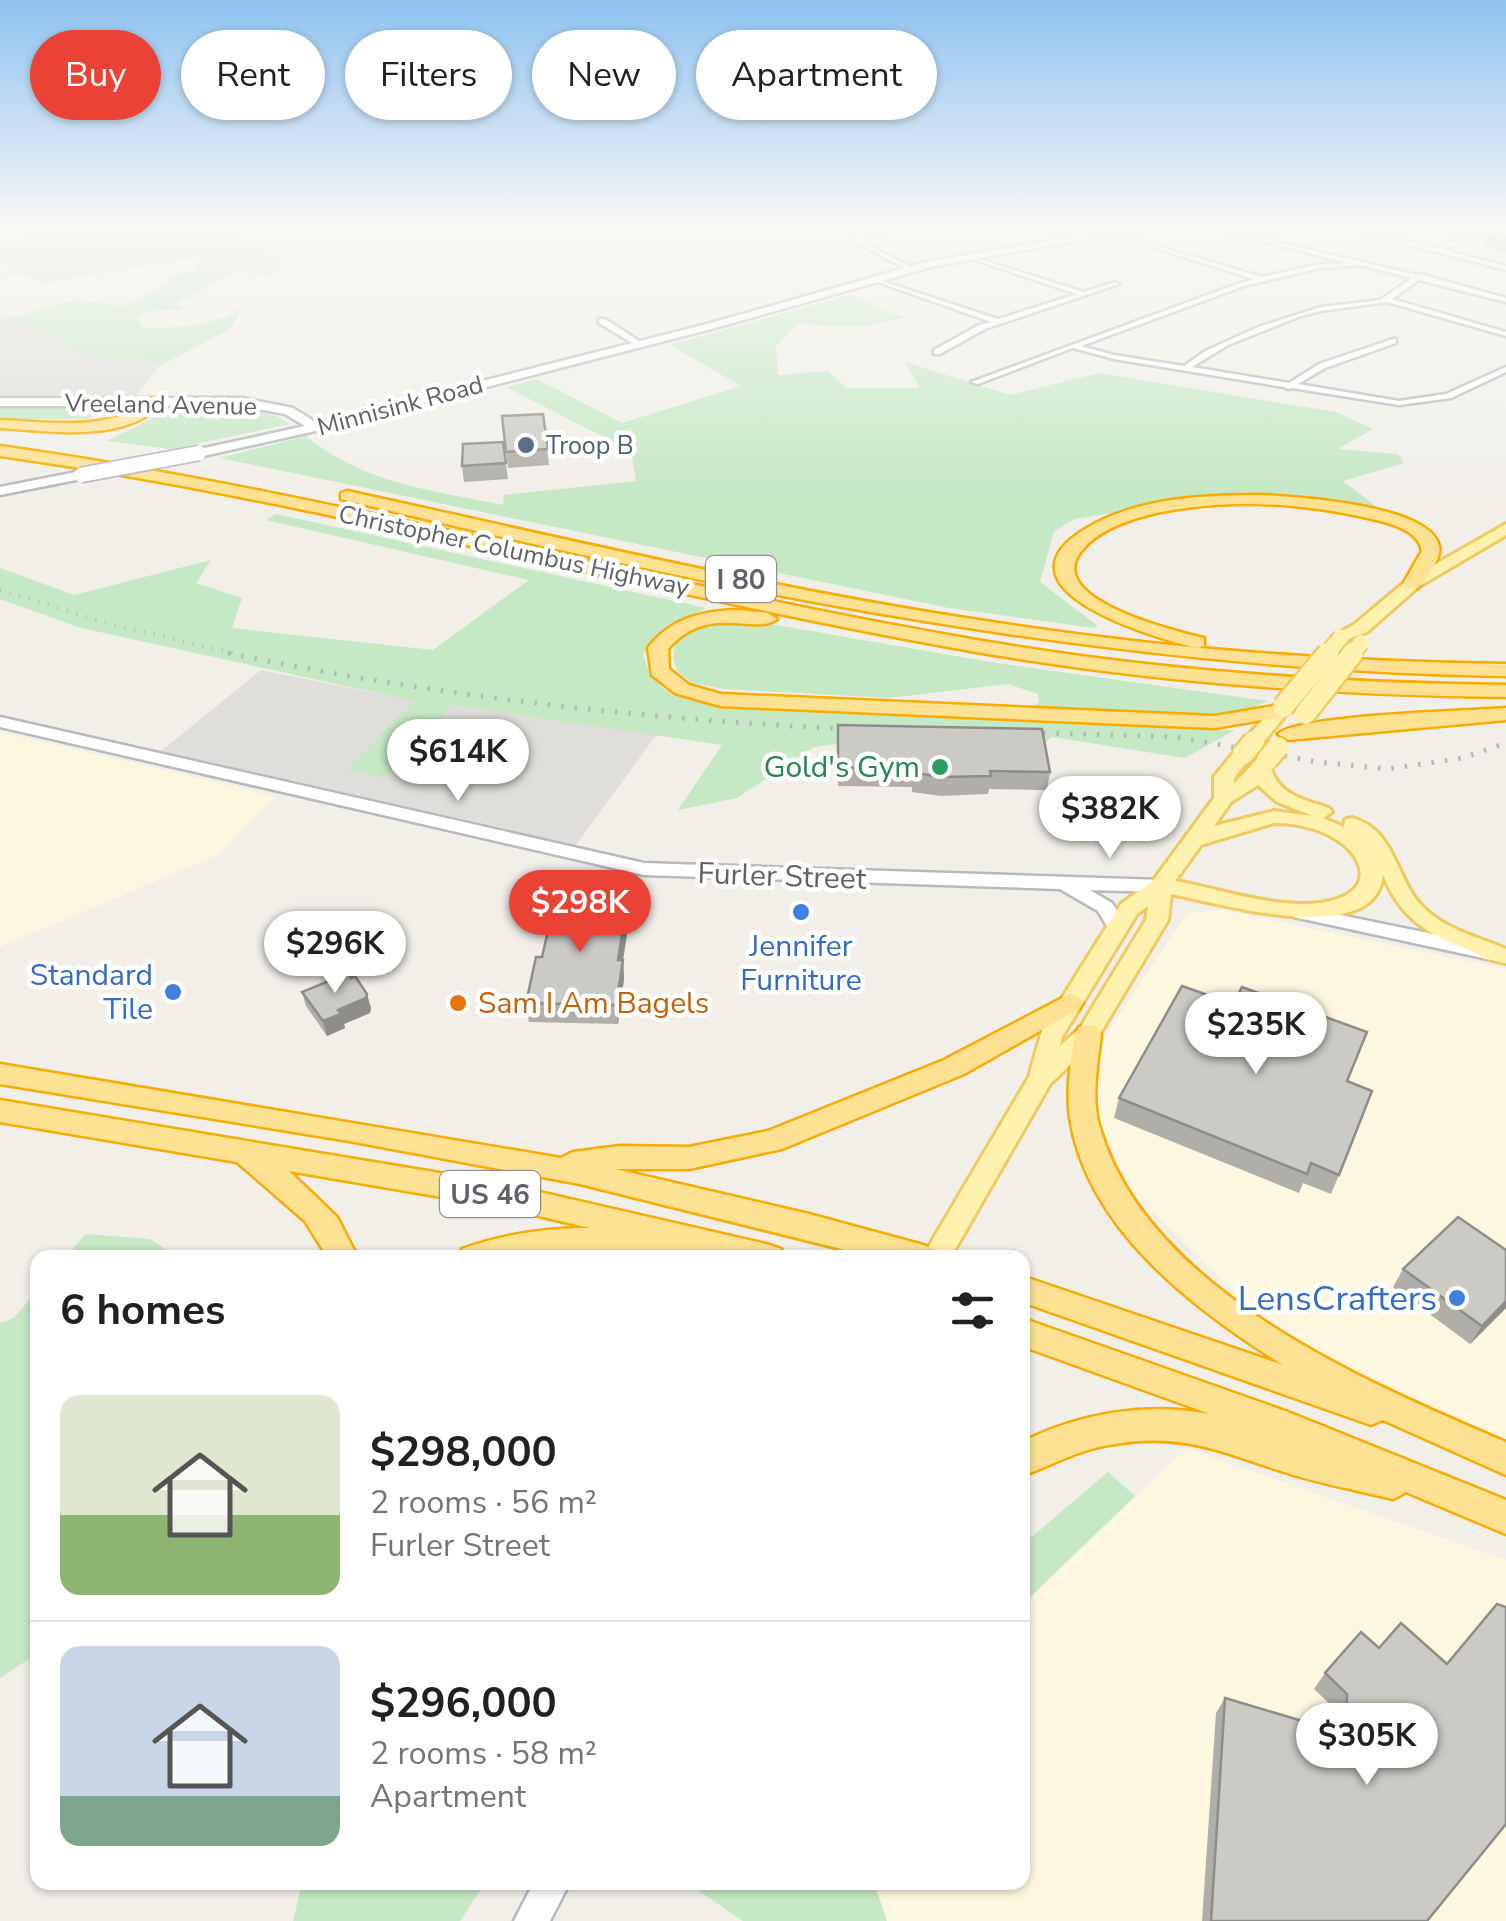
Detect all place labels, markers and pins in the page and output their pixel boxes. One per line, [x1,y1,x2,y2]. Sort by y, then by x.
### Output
place label: Troop B [546,429,634,463]
marker: Troop B [515,434,537,456]
pin: $614K [388,719,528,804]
place label: Gold's Gym [764,747,920,788]
marker: Gold's Gym [929,756,951,778]
pin: $382K [1040,776,1180,861]
pin: $298K [510,870,650,955]
marker: Jennifer Furniture [790,901,812,923]
pin: $296K [265,911,405,996]
place label: Jennifer Furniture [740,926,862,1001]
place label: Standard Tile [30,955,153,1030]
marker: Standard Tile [162,981,184,1003]
place label: Sam I Am Bagels [478,983,709,1024]
marker: Sam I Am Bagels [447,992,469,1014]
pin: $235K [1186,992,1326,1077]
place label: LensCrafters [1238,1275,1437,1322]
marker: LensCrafters [1446,1287,1468,1309]
pin: $305K [1297,1703,1437,1788]

